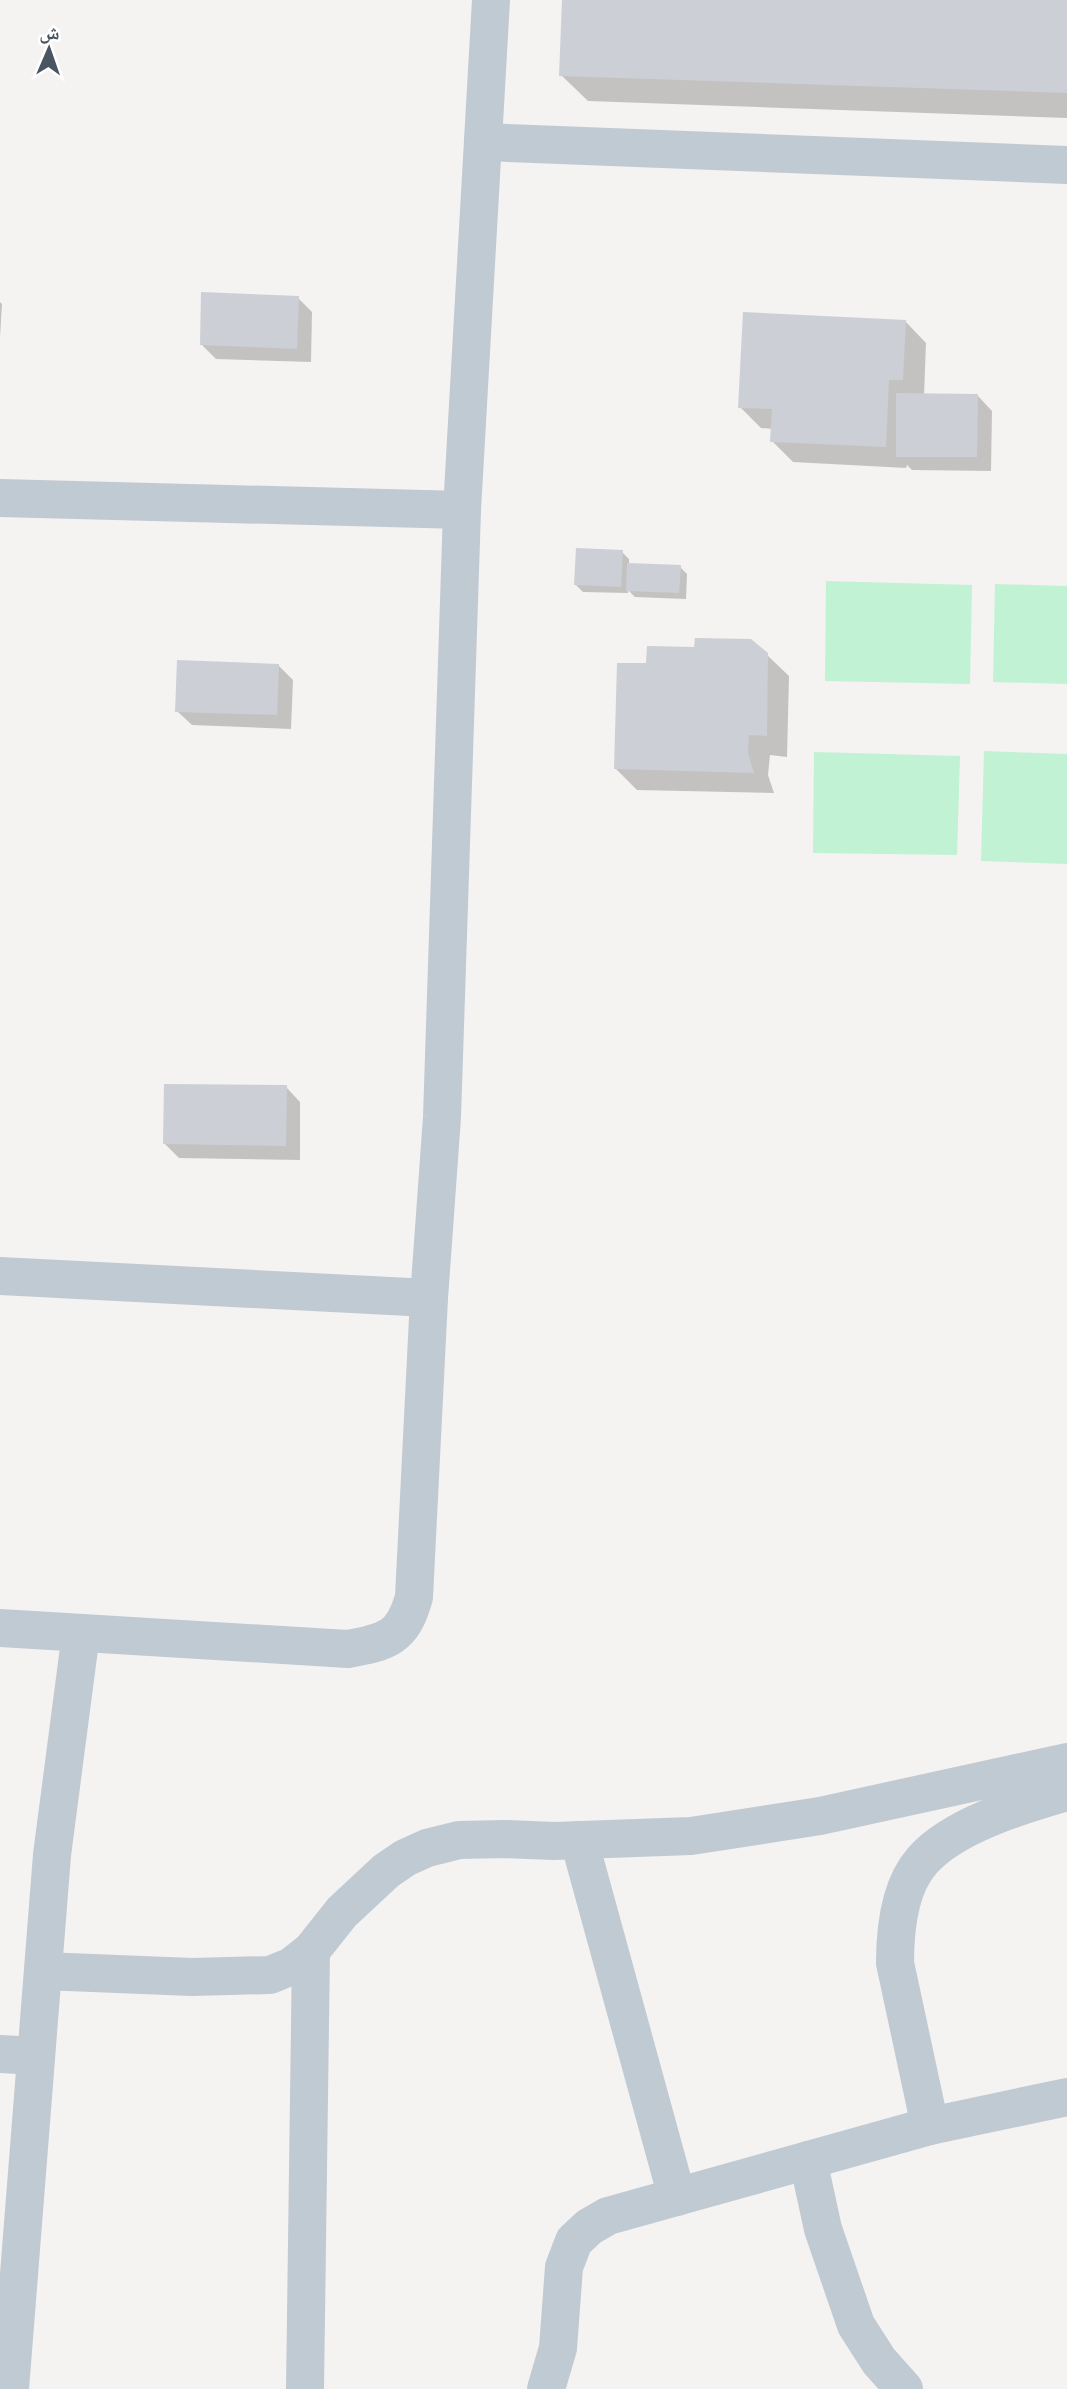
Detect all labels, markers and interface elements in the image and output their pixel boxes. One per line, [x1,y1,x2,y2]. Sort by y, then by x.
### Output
north arrow [14,14,84,84]
text: ش [39,20,60,44]

